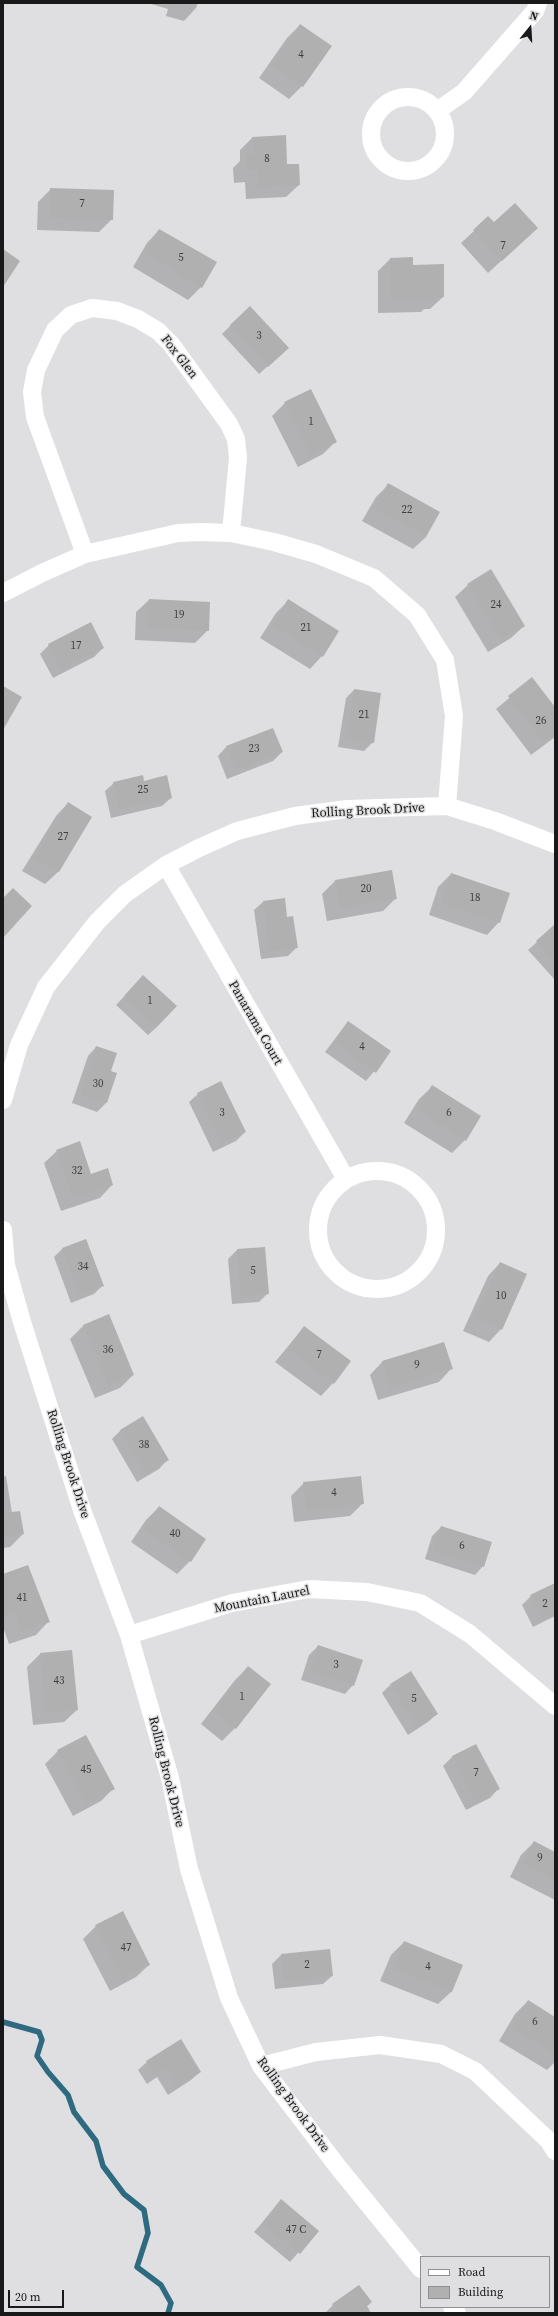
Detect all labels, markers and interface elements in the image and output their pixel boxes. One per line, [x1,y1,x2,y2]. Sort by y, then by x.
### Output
north arrow [510,8,550,48]
text: N [528,8,540,24]
house number: 4 [298,48,304,62]
house number: 8 [264,152,270,166]
house number: 7 [79,197,85,211]
house number: 7 [500,239,506,253]
house number: 5 [178,251,184,265]
house number: 3 [256,329,262,343]
street label: Fox Glen [157,332,201,382]
house number: 1 [308,415,314,429]
house number: 22 [402,503,412,517]
house number: 24 [491,598,501,612]
house number: 19 [174,608,184,622]
house number: 21 [301,621,311,635]
house number: 17 [71,639,81,653]
house number: 21 [359,708,369,722]
house number: 26 [536,714,546,728]
house number: 23 [249,742,259,756]
house number: 25 [138,783,148,797]
street label: Rolling Brook Drive [311,800,425,822]
house number: 27 [58,830,68,844]
house number: 20 [361,882,371,896]
house number: 18 [470,891,480,905]
street label: Panarama Court [225,978,285,1068]
house number: 1 [147,994,153,1008]
house number: 4 [359,1040,365,1054]
house number: 30 [93,1077,103,1091]
house number: 3 [219,1106,225,1120]
house number: 6 [446,1106,452,1120]
house number: 32 [72,1164,82,1178]
house number: 34 [78,1260,88,1274]
house number: 5 [250,1264,256,1278]
house number: 10 [496,1289,506,1303]
house number: 36 [103,1343,113,1357]
house number: 7 [316,1348,322,1362]
house number: 9 [414,1358,420,1372]
street label: Rolling Brook Drive [43,1407,93,1521]
house number: 38 [139,1438,149,1452]
house number: 4 [331,1486,337,1500]
house number: 40 [170,1527,180,1541]
house number: 6 [459,1539,465,1553]
street label: Mountain Laurel [213,1583,311,1617]
house number: 41 [17,1591,27,1605]
house number: 2 [542,1597,548,1611]
house number: 3 [333,1658,339,1672]
house number: 43 [54,1674,64,1688]
house number: 1 [239,1690,245,1704]
house number: 5 [411,1692,417,1706]
street label: Rolling Brook Drive [145,1715,187,1829]
house number: 45 [81,1763,91,1777]
house number: 7 [473,1766,479,1780]
house number: 9 [537,1851,543,1865]
house number: 47 [121,1941,131,1955]
house number: 2 [304,1958,310,1972]
house number: 4 [425,1960,431,1974]
house number: 6 [532,2015,538,2029]
street label: Rolling Brook Drive [253,2054,333,2156]
house number: 47 C [286,2223,306,2237]
legend [420,2256,550,2308]
text: Road [458,2264,485,2280]
scale bar [10,2282,66,2308]
text: Building [458,2284,503,2300]
text: 20 m [15,2289,41,2305]

